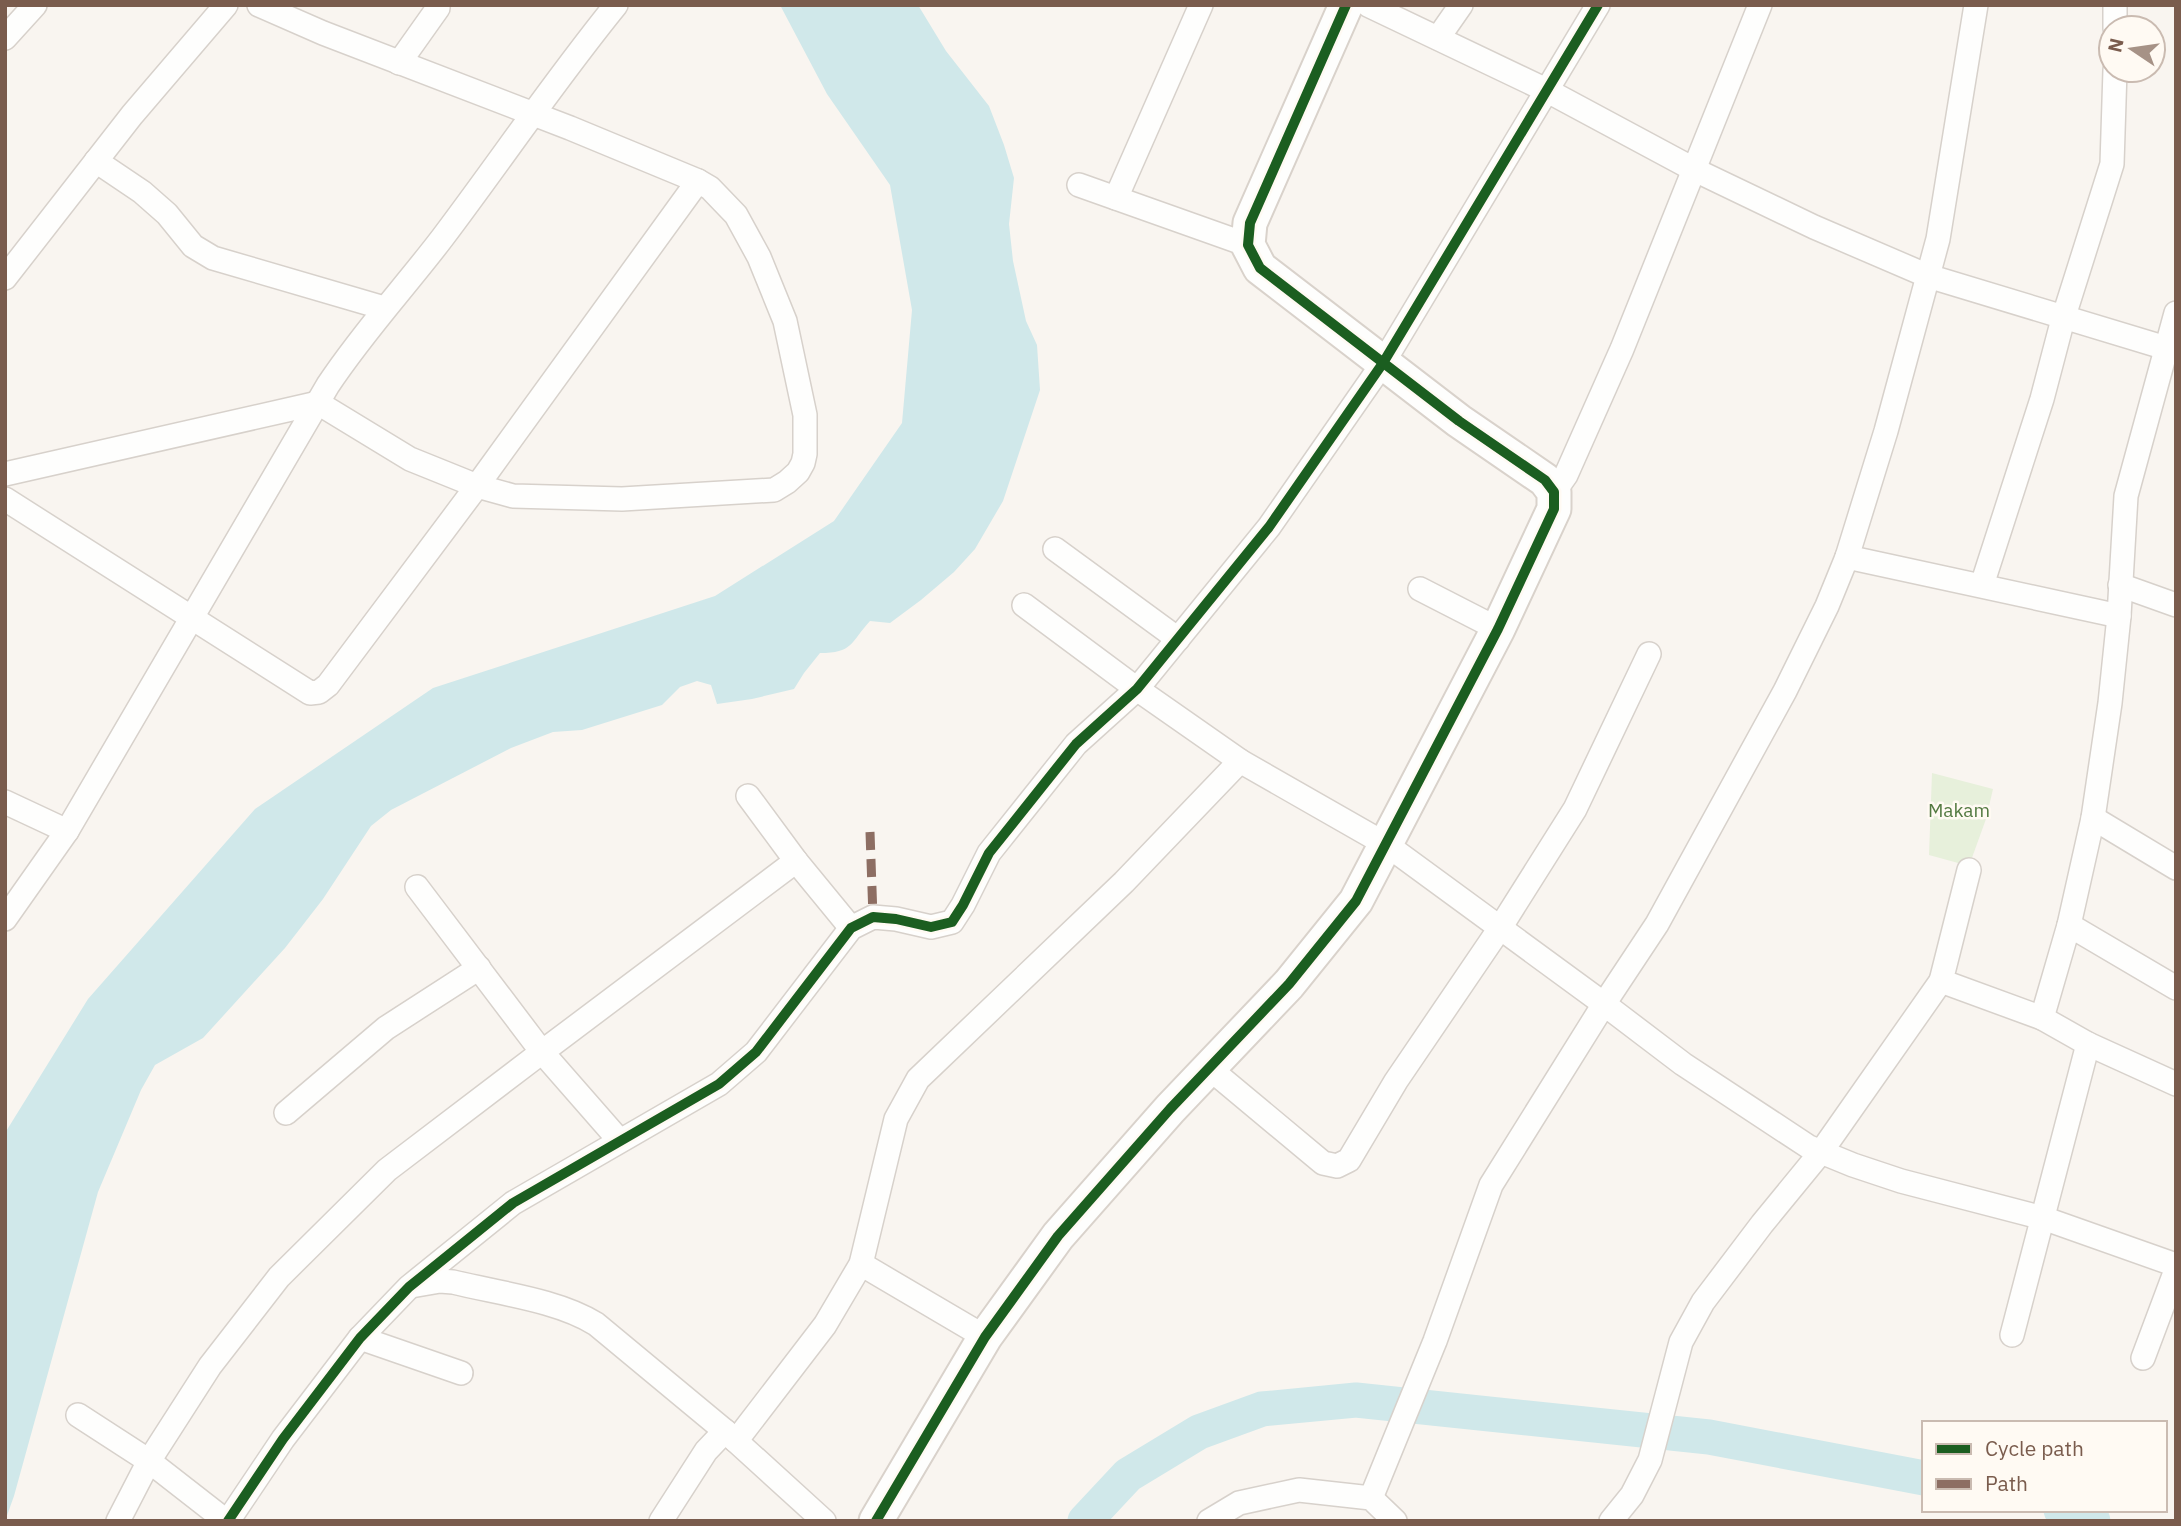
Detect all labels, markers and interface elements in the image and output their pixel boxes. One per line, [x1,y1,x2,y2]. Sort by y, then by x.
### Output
north arrow [2097,14,2167,84]
text: N [2102,36,2129,55]
park label: Makam [1928,798,1990,822]
legend [1922,1421,2167,1512]
text: Cycle path [1985,1434,2084,1462]
text: Path [1985,1469,2028,1497]

